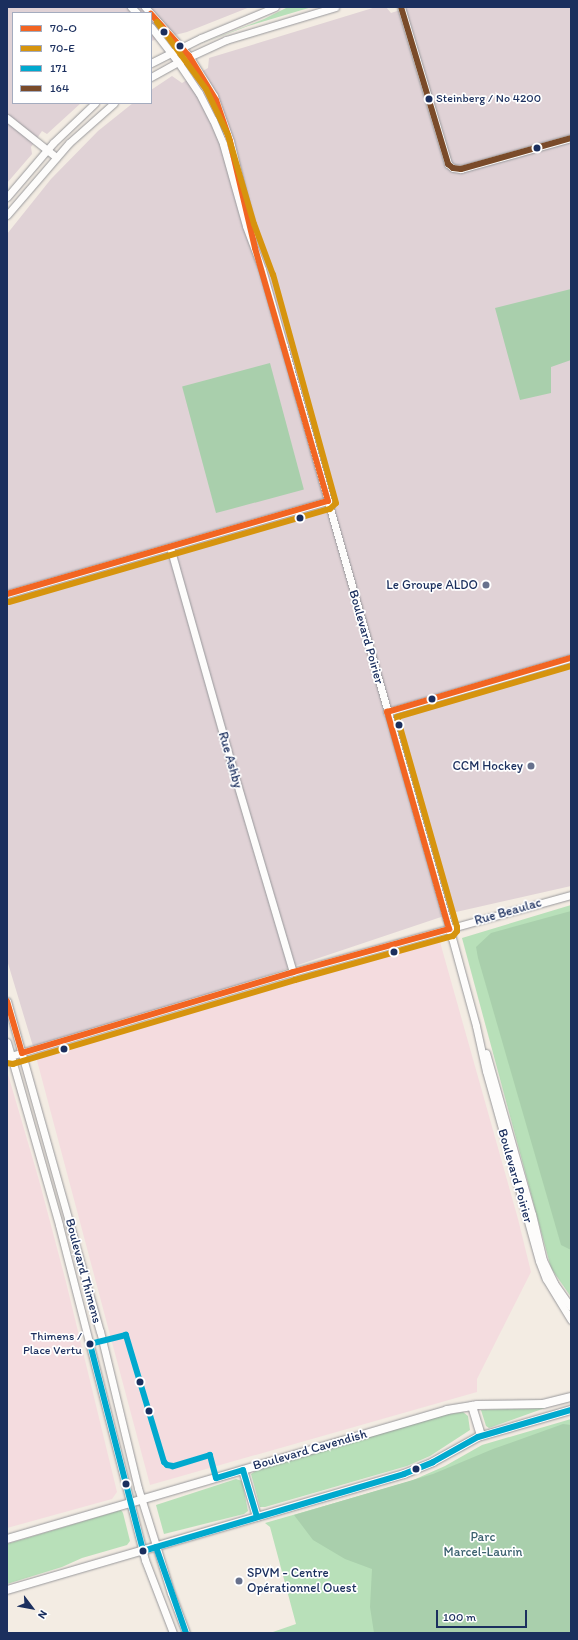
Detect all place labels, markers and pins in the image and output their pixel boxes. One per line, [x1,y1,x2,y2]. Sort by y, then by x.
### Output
unlabelled marker [159,27,169,37]
unlabelled marker [175,41,185,51]
place label: Steinberg / No 4200 [436,92,541,106]
marker: Steinberg / No 4200 [424,94,434,104]
unlabelled marker [532,143,542,153]
unlabelled marker [295,513,305,523]
place label: Le Groupe ALDO [386,577,478,593]
marker: Le Groupe ALDO [481,580,491,590]
unlabelled marker [427,694,437,704]
unlabelled marker [394,720,404,730]
place label: CCM Hockey [453,758,523,774]
marker: CCM Hockey [526,761,536,771]
unlabelled marker [389,947,399,957]
unlabelled marker [59,1044,69,1054]
place label: Thimens / Place Vertu [24,1330,82,1358]
marker: Thimens / Place Vertu [85,1339,95,1349]
unlabelled marker [135,1377,145,1387]
unlabelled marker [144,1406,154,1416]
unlabelled marker [411,1464,421,1474]
unlabelled marker [121,1479,131,1489]
unlabelled marker [138,1546,148,1556]
place label: SPVM - Centre Opérationnel Ouest [247,1566,357,1597]
marker: SPVM - Centre Opérationnel Ouest [234,1576,244,1586]

